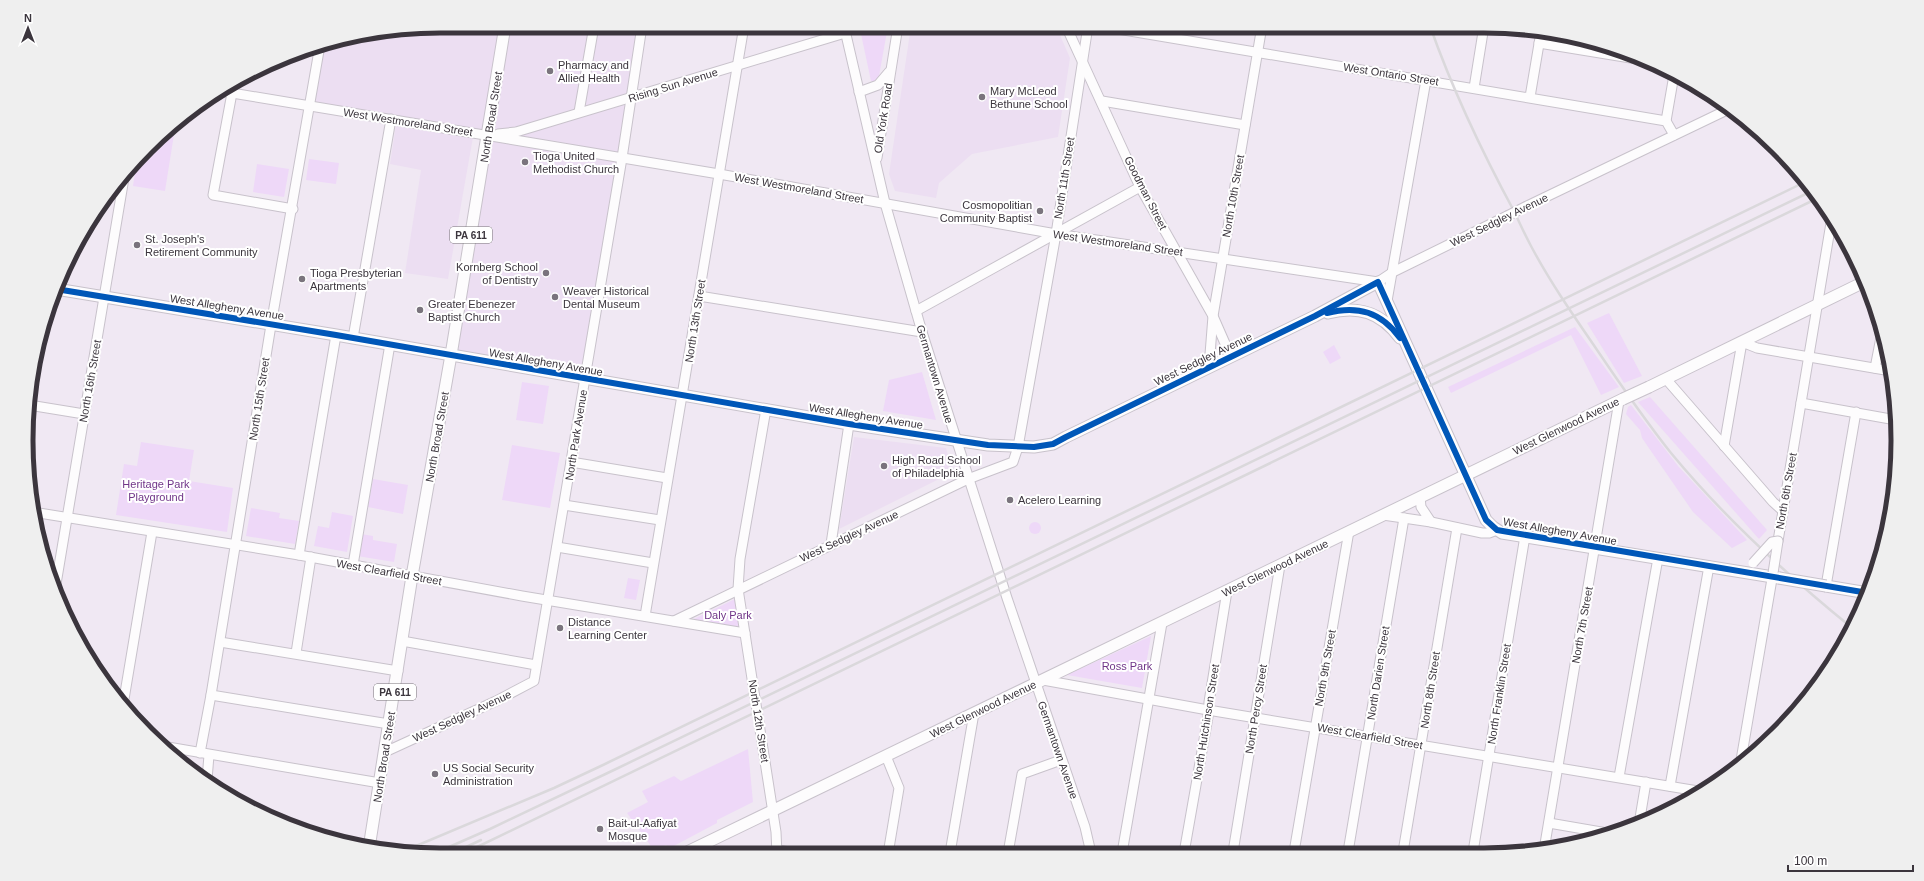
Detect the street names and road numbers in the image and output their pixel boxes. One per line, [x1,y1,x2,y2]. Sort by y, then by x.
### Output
street label: West Ontario Street [1342,61,1440,87]
street label: Rising Sun Avenue [627,66,719,104]
street label: North Broad Street [478,71,504,163]
street label: Old York Road [872,82,894,154]
street label: West Westmoreland Street [342,106,474,138]
street label: North 11th Street [1052,136,1076,220]
street label: Goodman Street [1122,154,1170,232]
street label: North 10th Street [1220,154,1246,238]
street label: West Westmoreland Street [733,171,865,205]
street label: West Sedgley Avenue [1448,191,1550,249]
road number: PA 611 [450,227,492,243]
street label: West Westmoreland Street [1052,228,1184,258]
street label: North 13th Street [683,279,707,363]
street label: West Allegheny Avenue [169,292,285,322]
street label: Germantown Avenue [914,323,956,425]
street label: West Sedgley Avenue [1152,330,1254,388]
street label: North 16th Street [77,339,103,423]
street label: West Allegheny Avenue [488,346,604,378]
street label: North 15th Street [247,357,271,441]
street label: North Park Avenue [563,389,589,481]
street label: North Broad Street [423,391,451,483]
street label: West Glenwood Avenue [1511,395,1621,457]
street label: West Allegheny Avenue [808,401,924,431]
street label: North 6th Street [1773,452,1799,530]
street label: West Sedgley Avenue [798,508,900,564]
street label: West Allegheny Avenue [1502,515,1618,547]
street label: West Glenwood Avenue [1220,537,1330,599]
street label: West Clearfield Street [335,557,443,587]
street label: North 7th Street [1569,586,1595,664]
street label: North Darien Street [1365,625,1391,721]
street label: North 9th Street [1312,629,1338,707]
street label: North Franklin Street [1485,643,1513,745]
street label: North 8th Street [1418,651,1442,729]
street label: North Hutchinson Street [1191,663,1221,781]
street label: North Percy Street [1243,663,1269,755]
street label: West Glenwood Avenue [928,678,1038,740]
street label: North 12th Street [747,679,771,763]
road number: PA 611 [374,684,416,700]
street label: West Sedgley Avenue [411,688,513,744]
street label: Germantown Avenue [1036,700,1080,800]
street label: North Broad Street [371,711,397,803]
street label: West Clearfield Street [1316,721,1424,751]

